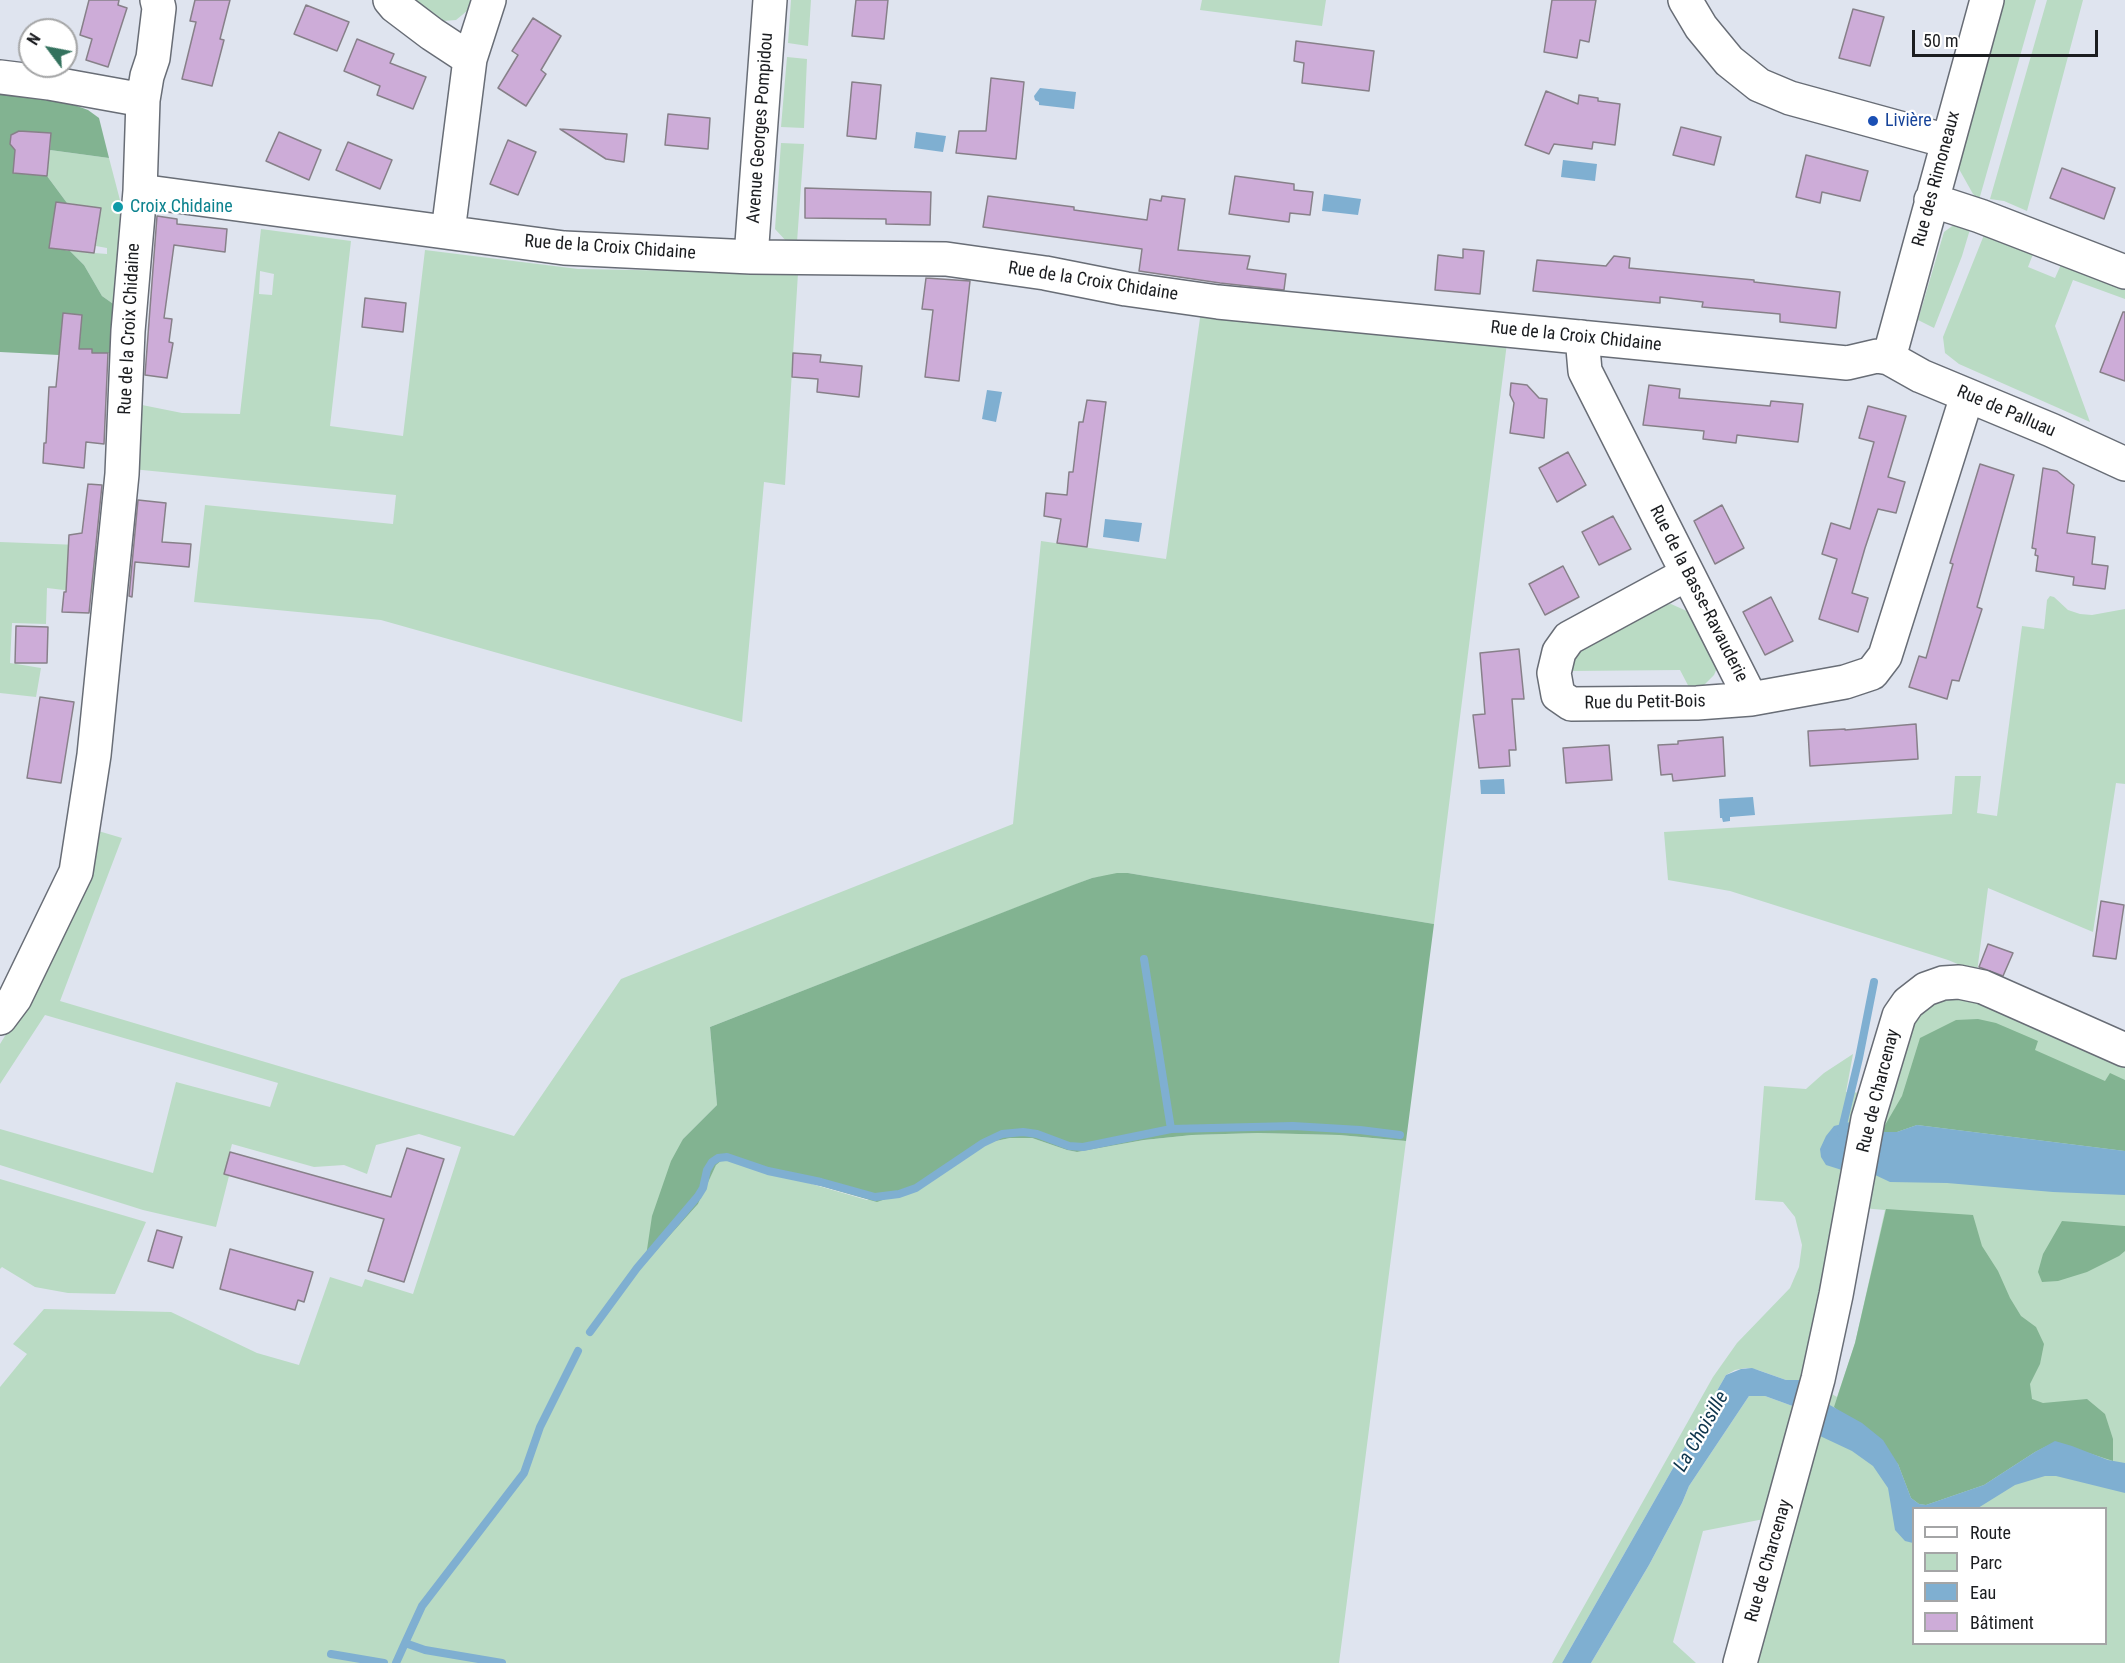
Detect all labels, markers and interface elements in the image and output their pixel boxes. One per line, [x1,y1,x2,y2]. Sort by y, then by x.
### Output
north arrow [18,18,78,78]
scale bar [1915,18,2101,56]
text: N [23,30,45,48]
text: 50 m [1923,30,1958,51]
street label: Avenue Georges Pompidou [744,32,778,224]
street label: Rue des Rimoneaux [1909,109,1965,249]
place label: Livière [1885,110,1932,132]
marker: Livière [1866,114,1880,128]
place label: Croix Chidaine [130,196,233,218]
marker: Croix Chidaine [111,200,125,214]
street label: Rue de la Croix Chidaine [524,231,696,265]
street label: Rue de la Croix Chidaine [115,243,145,415]
street label: Rue de la Croix Chidaine [1006,258,1180,306]
street label: Rue de la Croix Chidaine [1489,317,1663,357]
street label: Rue de Palluau [1953,382,2059,442]
street label: Rue de la Basse-Ravauderie [1644,502,1752,686]
street label: Rue du Petit-Bois [1584,691,1706,715]
street label: Rue de Charcenay [1853,1027,1905,1155]
water label: La Choisille [1669,1387,1735,1477]
street label: Rue de Charcenay [1741,1497,1797,1625]
legend [1912,1507,2107,1645]
text: Route [1970,1522,2011,1543]
text: Parc [1970,1552,2002,1573]
text: Eau [1970,1582,1996,1603]
text: Bâtiment [1970,1612,2034,1633]

